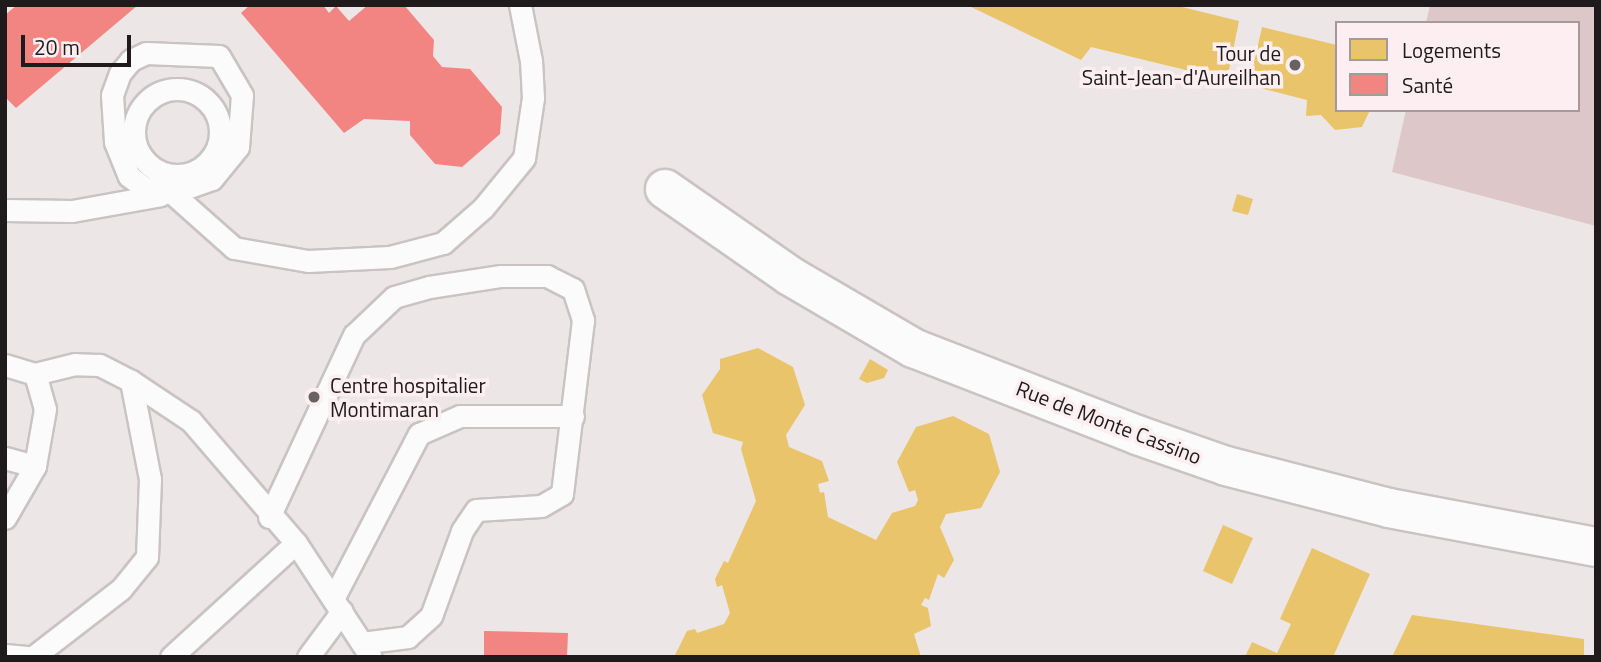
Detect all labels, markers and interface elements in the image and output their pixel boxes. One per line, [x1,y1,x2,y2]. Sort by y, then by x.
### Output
scale bar [24,21,135,65]
legend [1335,21,1580,112]
text: 20 m [34,31,80,63]
text: Logements [1402,34,1501,66]
place label: Tour de Saint-Jean-d'Aureilhan [1082,40,1281,90]
marker: Tour de Saint-Jean-d'Aureilhan [1287,57,1303,73]
text: Santé [1402,69,1453,101]
place label: Centre hospitalier Montimaran [330,372,486,422]
street label: Rue de Monte Cassino [1013,375,1205,469]
marker: Centre hospitalier Montimaran [304,387,324,407]

